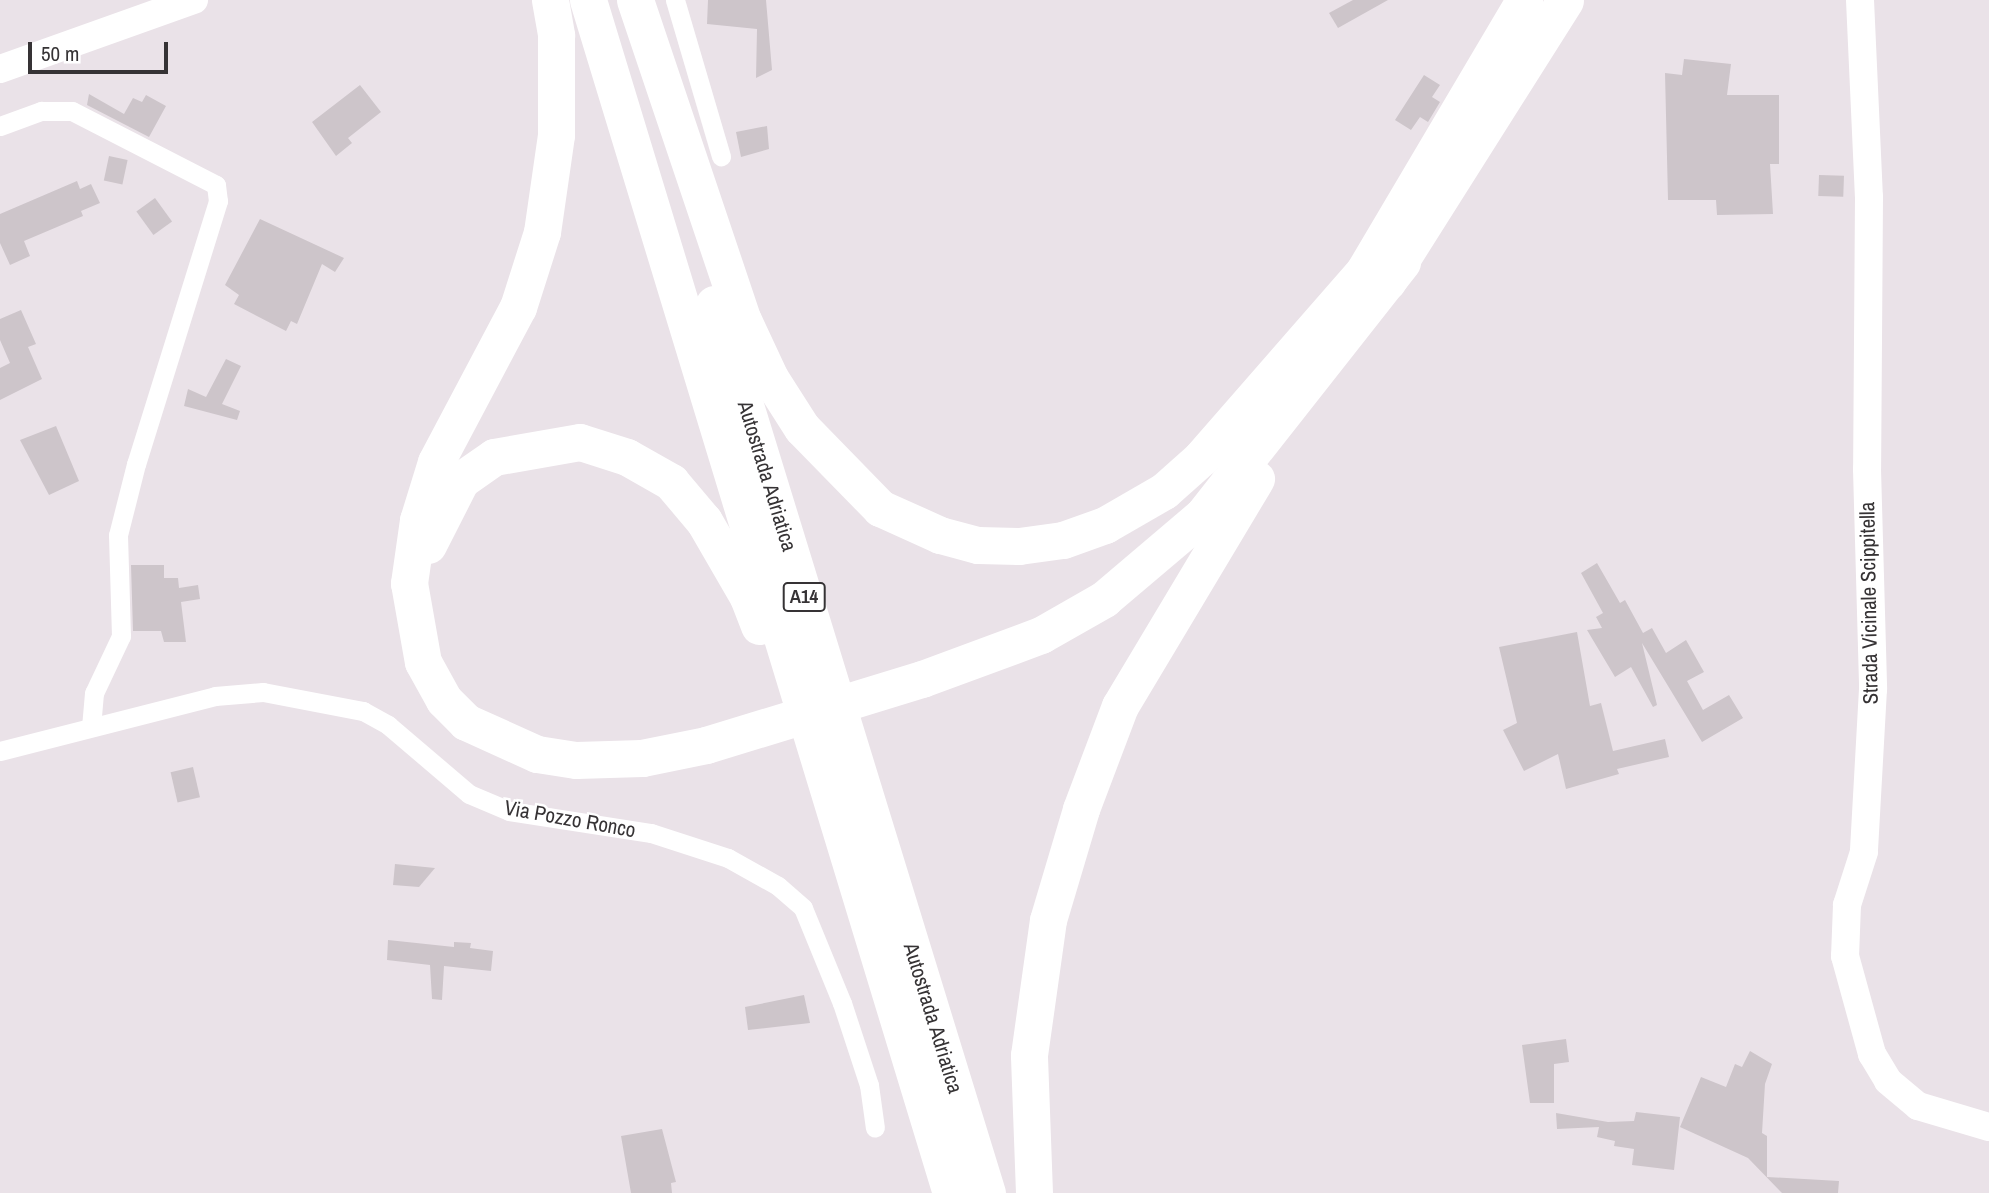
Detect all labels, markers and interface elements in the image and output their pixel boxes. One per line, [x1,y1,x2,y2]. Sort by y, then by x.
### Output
scale bar [32,28,172,72]
text: 50 m [41,39,79,68]
street label: Autostrada Adriatica [732,397,802,555]
street label: Strada Vicinale Scippitella [1855,501,1883,705]
road number: A14 [781,582,827,612]
street label: Via Pozzo Ronco [502,795,638,843]
street label: Autostrada Adriatica [898,939,968,1097]

